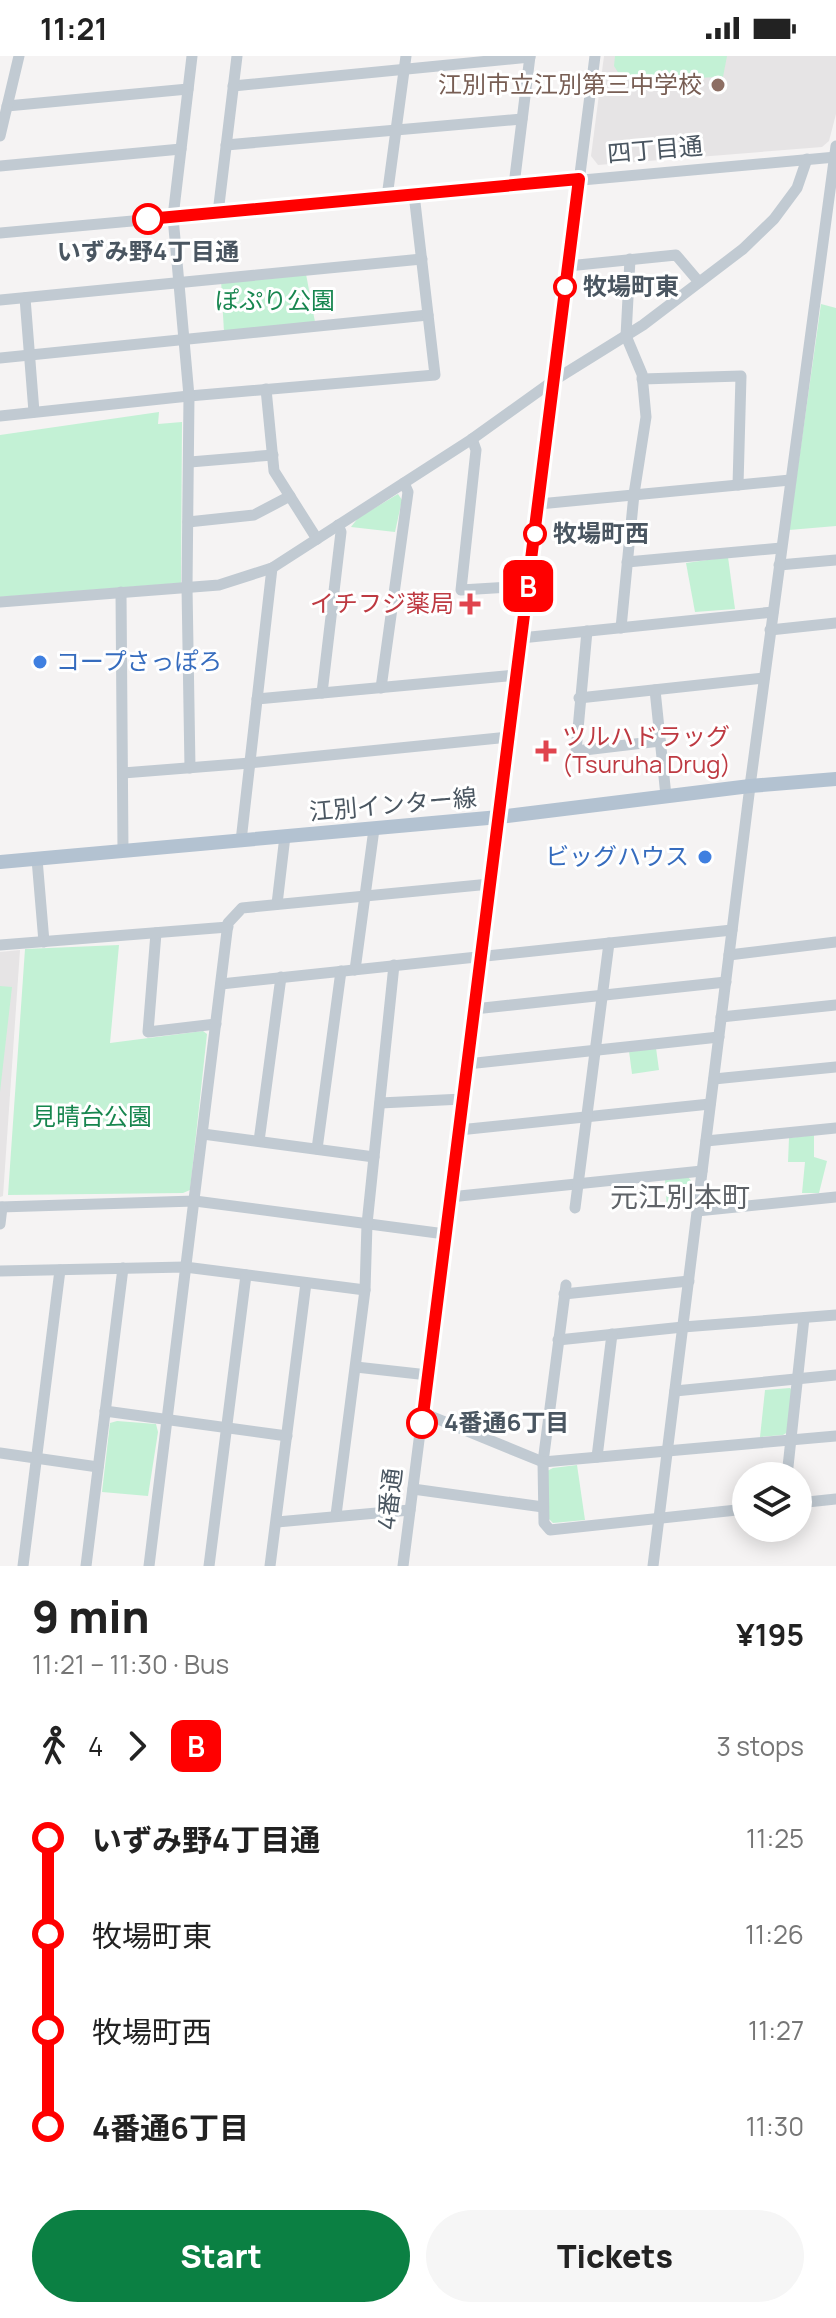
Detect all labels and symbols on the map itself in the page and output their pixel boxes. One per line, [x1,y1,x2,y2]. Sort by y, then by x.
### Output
place label: 江別市立江別第三中学校 [438,67,702,100]
marker: 江別市立江別第三中学校 [709,76,727,94]
street label: 四丁目通 [606,128,704,169]
marker: いずみ野4丁目通 [133,204,163,234]
place label: いずみ野4丁目通 [57,234,239,267]
place label: 牧場町東 [583,269,679,302]
marker: 牧場町東 [554,276,576,298]
park label: ぽぷり公園 [215,283,335,316]
place label: 牧場町西 [553,516,649,549]
marker: 牧場町西 [524,523,546,545]
line badge: B [502,560,554,612]
place label: イチフジ薬局 [310,586,454,619]
marker: イチフジ薬局 [461,595,479,613]
place label: コープさっぽろ [56,644,223,677]
marker: コープさっぽろ [31,653,49,671]
place label: ツルハドラッグ (Tsuruha Drug) [562,719,731,780]
marker: ツルハドラッグ (Tsuruha Drug) [537,742,555,760]
street label: 江別インター線 [308,780,478,827]
place label: ビッグハウス [545,839,689,872]
marker: ビッグハウス [696,848,714,866]
park label: 見晴台公園 [32,1099,152,1132]
district label: 元江別本町 [610,1177,750,1215]
place label: 4番通6丁目 [444,1405,570,1438]
marker: 4番通6丁目 [407,1408,437,1438]
street label: 4番通 [368,1466,409,1532]

